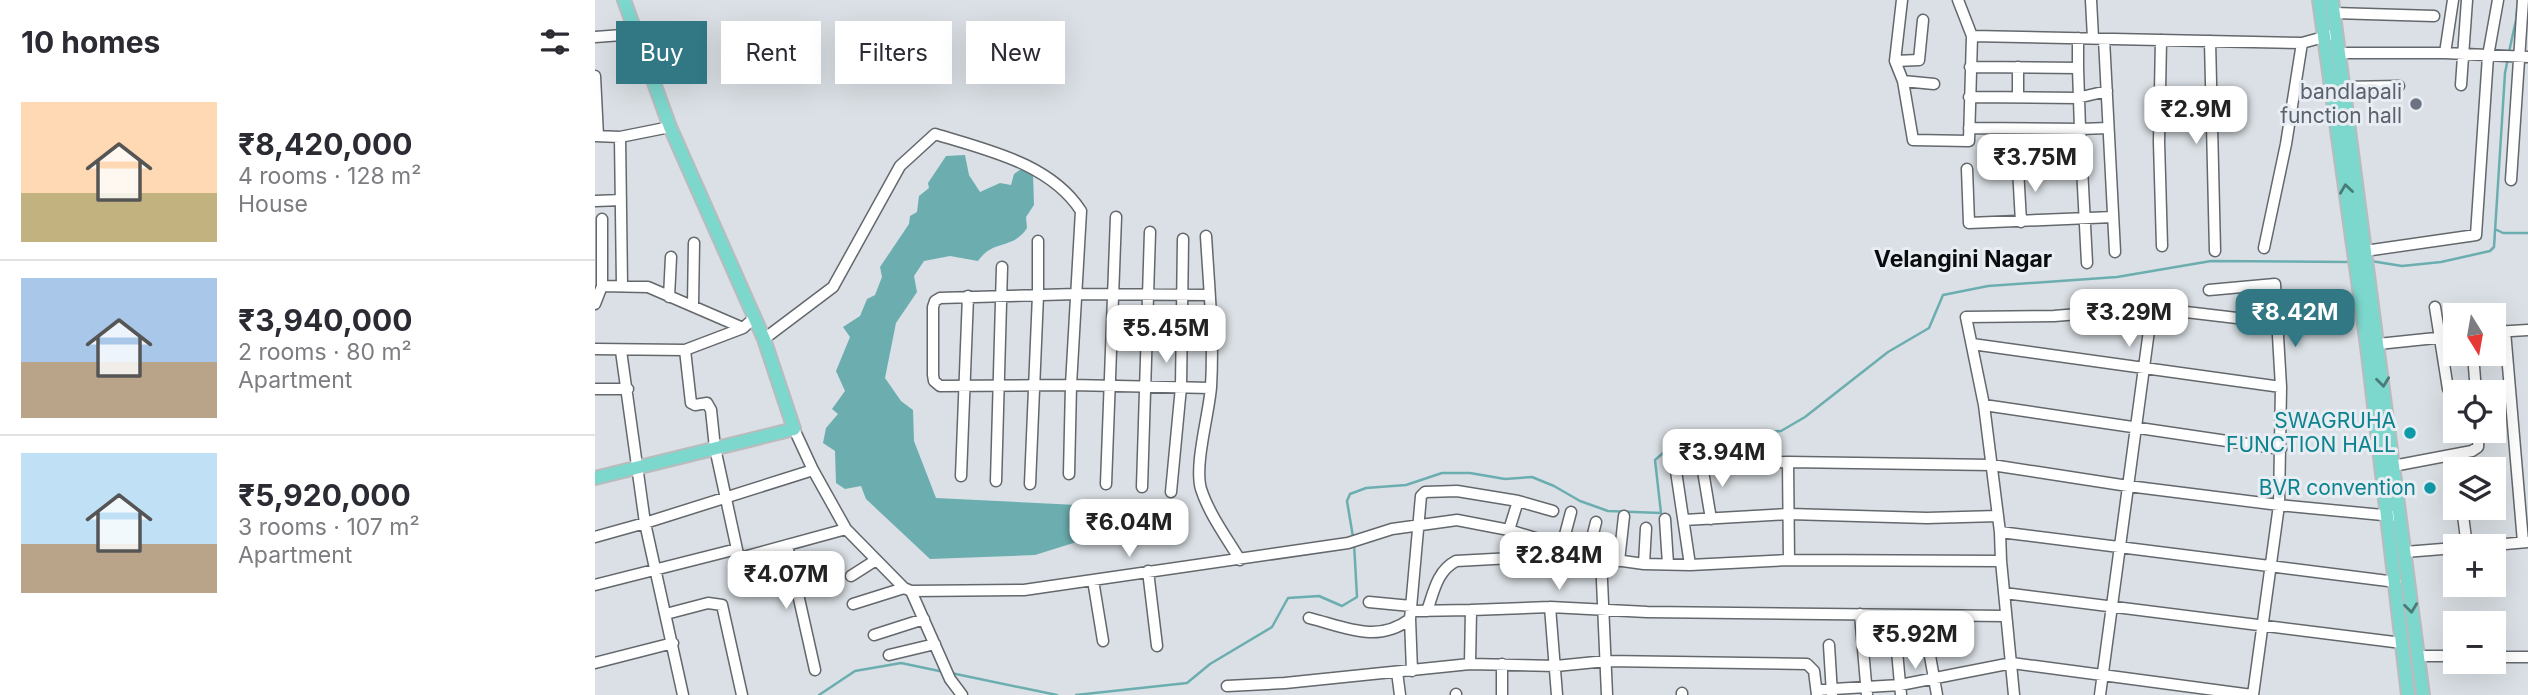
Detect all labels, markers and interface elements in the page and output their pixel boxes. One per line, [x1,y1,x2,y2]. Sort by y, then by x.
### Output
chip: Buy [616,21,707,84]
chip: Rent [721,21,821,84]
chip: Filters [835,21,952,84]
chip: New [966,21,1065,84]
icon: filters [536,23,574,61]
text: 10 homes [21,24,160,60]
place label: bandlapali function hall [2280,79,2402,128]
pin: ₹2.9M [2147,86,2245,146]
text: ₹2.9M [2160,95,2232,123]
marker: bandlapali function hall [2408,96,2424,112]
text: ₹8,420,000 [238,126,412,162]
icon: home [77,130,161,214]
pin: ₹3.75M [1978,134,2092,194]
text: ₹3.75M [1993,143,2077,171]
text: 4 rooms · 128 m² [238,162,421,190]
one-way arrow [2338,183,2353,195]
text: House [238,190,308,218]
district label: Velangini Nagar [1874,245,2052,273]
pin: ₹3.29M [2072,290,2186,349]
pin: ₹8.42M [2238,290,2352,349]
text: ₹3.29M [2086,298,2172,326]
text: ₹8.42M [2252,298,2338,326]
text: ₹3,940,000 [238,302,412,338]
north arrow [2443,303,2506,366]
map controls [2443,303,2506,674]
icon: home [77,306,161,390]
pin: ₹5.45M [1109,306,1223,365]
text: ₹5.45M [1123,314,1209,342]
text: 2 rooms · 80 m² [238,338,412,366]
text: Apartment [238,366,352,394]
one-way arrow [2375,377,2390,388]
button: locate [2443,380,2506,443]
place label: SWAGRUHA FUNCTION HALL [2226,408,2396,457]
marker: SWAGRUHA FUNCTION HALL [2402,425,2418,441]
pin: ₹3.94M [1665,430,1779,489]
text: ₹3.94M [1679,438,1765,466]
button: layers [2443,457,2506,520]
place label: BVR convention [2259,475,2416,500]
text: ₹5,920,000 [238,477,411,513]
marker: BVR convention [2422,480,2438,496]
icon: home [77,481,161,565]
pin: ₹6.04M [1072,500,1186,559]
text: ₹6.04M [1086,508,1172,536]
text: 3 rooms · 107 m² [238,513,420,541]
pin: ₹2.84M [1502,532,1616,592]
button: + [2443,534,2506,597]
text: Apartment [238,541,352,569]
text: ₹2.84M [1516,541,1602,569]
pin: ₹4.07M [729,552,843,611]
text: ₹4.07M [744,560,828,588]
one-way arrow [2404,602,2419,614]
button: − [2443,611,2506,674]
pin: ₹5.92M [1858,612,1972,671]
text: ₹5.92M [1872,620,1958,648]

